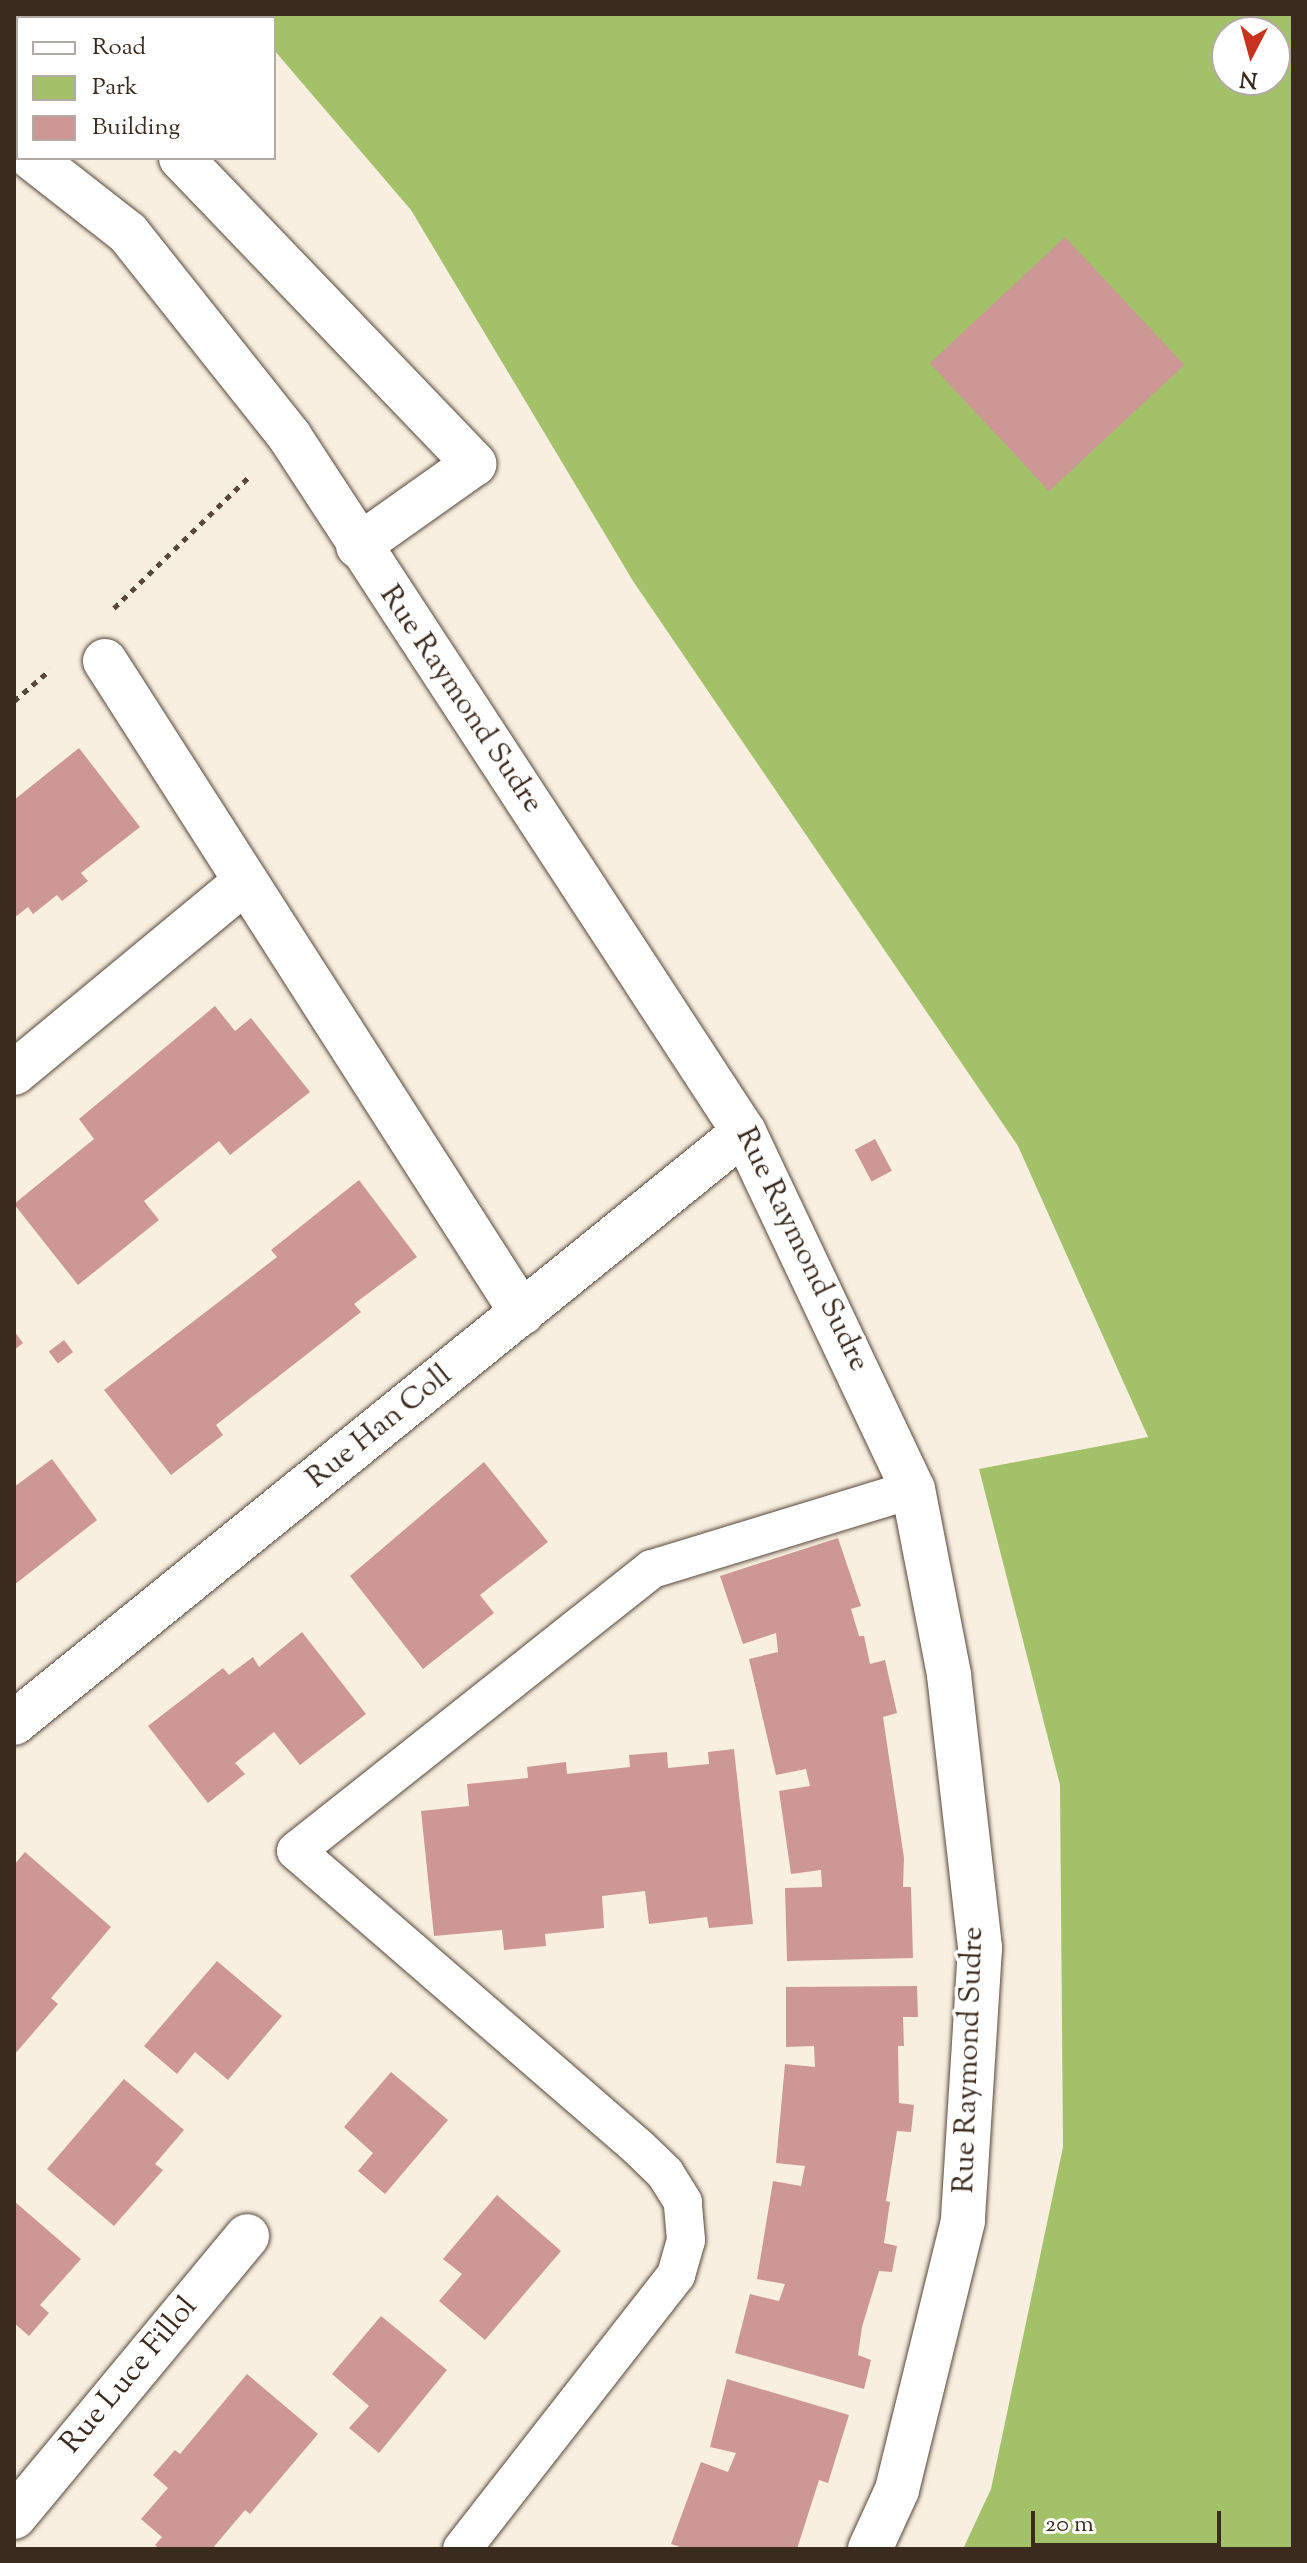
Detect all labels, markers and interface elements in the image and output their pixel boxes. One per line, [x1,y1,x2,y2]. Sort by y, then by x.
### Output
legend [16,16,276,160]
north arrow [1211,16,1291,96]
text: Road [92,31,146,65]
text: N [1238,61,1259,95]
text: Park [92,71,138,105]
text: Building [92,111,180,145]
street label: Rue Raymond Sudre [370,579,550,821]
street label: Rue Raymond Sudre [726,1122,876,1378]
street label: Rue Han Coll [300,1359,460,1497]
street label: Rue Raymond Sudre [947,1926,993,2194]
street label: Rue Luce Fillol [54,2290,206,2462]
scale bar [1035,2495,1225,2545]
text: 20 m [1045,2508,1094,2542]

